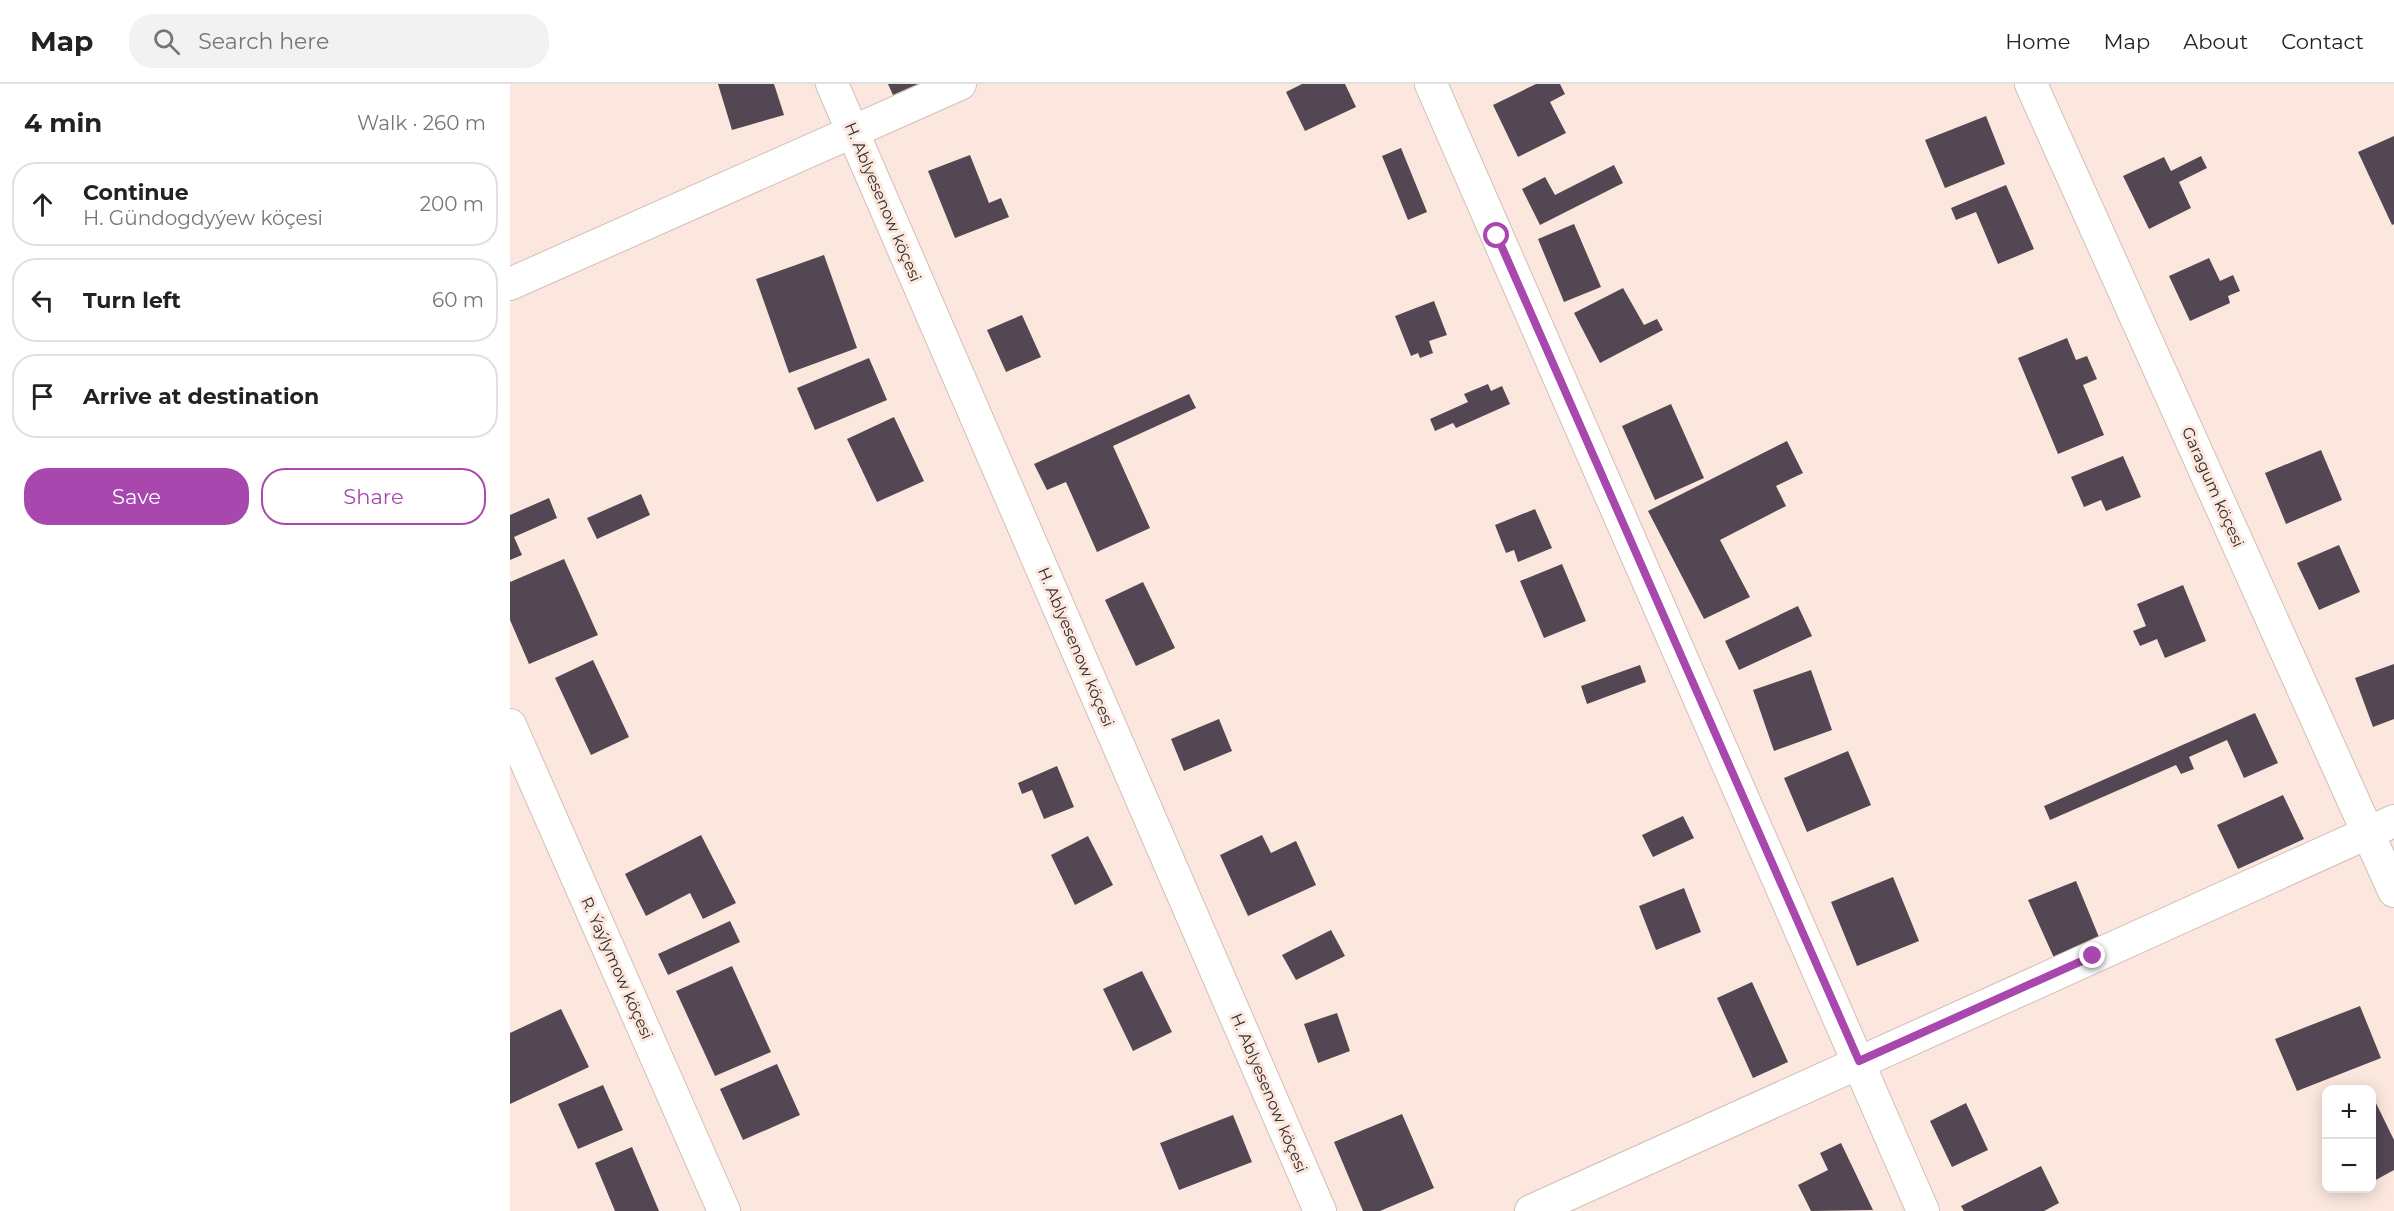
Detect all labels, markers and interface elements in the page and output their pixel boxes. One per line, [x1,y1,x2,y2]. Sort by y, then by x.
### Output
search box [129,14,549,68]
text: Map [30,24,93,58]
icon: search [150,25,183,58]
text: Search here [198,28,329,55]
text: Home [2005,29,2070,54]
text: Map [2103,29,2150,54]
text: About [2183,29,2248,54]
text: Contact [2281,29,2364,54]
text: 4 min [24,107,102,139]
text: Walk · 260 m [357,111,486,135]
street label: H. Ablyesenow köçesi [841,119,925,285]
text: Continue [83,179,189,206]
icon: ahead [26,188,59,221]
text: 200 m [420,192,484,216]
text: H. Gündogdyýew köçesi [83,206,323,230]
route start [1483,222,1509,248]
icon: left [26,284,59,317]
text: Turn left [83,287,181,314]
text: 60 m [432,288,484,312]
icon: arrive [26,380,59,413]
text: Arrive at destination [83,383,319,410]
street label: Garagum köçesi [2178,424,2248,550]
button: Save [24,468,249,525]
button: Share [261,468,486,525]
street label: H. Ablyesenow köçesi [1034,564,1118,730]
street label: R. Ýaýlymow köçesi [577,894,657,1042]
route end [2079,942,2105,968]
street label: H. Ablyesenow köçesi [1227,1010,1311,1176]
map controls [2322,1085,2376,1193]
button: + [2322,1085,2376,1139]
button: − [2322,1139,2376,1193]

